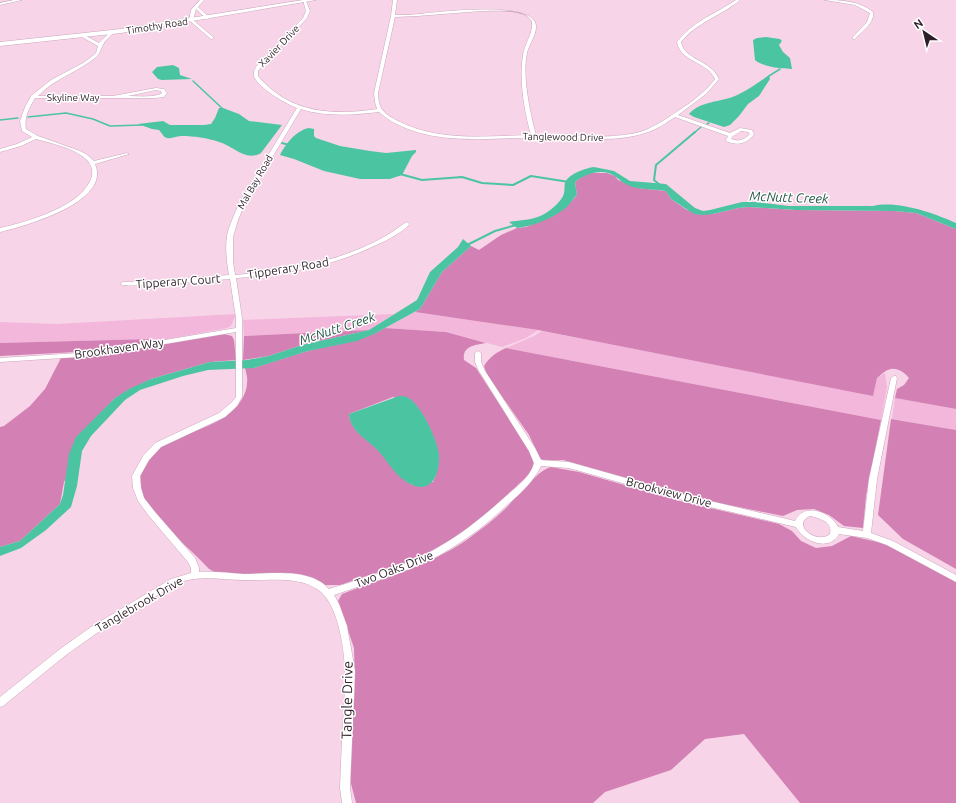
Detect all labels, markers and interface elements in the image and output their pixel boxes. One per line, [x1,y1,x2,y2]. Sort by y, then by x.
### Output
north arrow [904,12,944,52]
street label: Timothy Road [125,16,189,36]
text: N [911,17,925,31]
street label: Xavier Drive [256,23,302,69]
street label: Skyline Way [47,92,100,103]
street label: Tanglewood Drive [522,131,604,143]
street label: Mal Bay Road [235,153,275,211]
water label: McNutt Creek [749,189,829,205]
street label: Tipperary Road [246,255,330,281]
street label: Tipperary Court [135,272,221,290]
water label: McNutt Creek [297,309,377,347]
street label: Brookhaven Way [73,335,165,361]
street label: Brookview Drive [625,474,713,510]
street label: Two Oaks Drive [353,548,435,590]
street label: Tanglebrook Drive [93,574,185,634]
street label: Tangle Drive [338,661,356,739]

